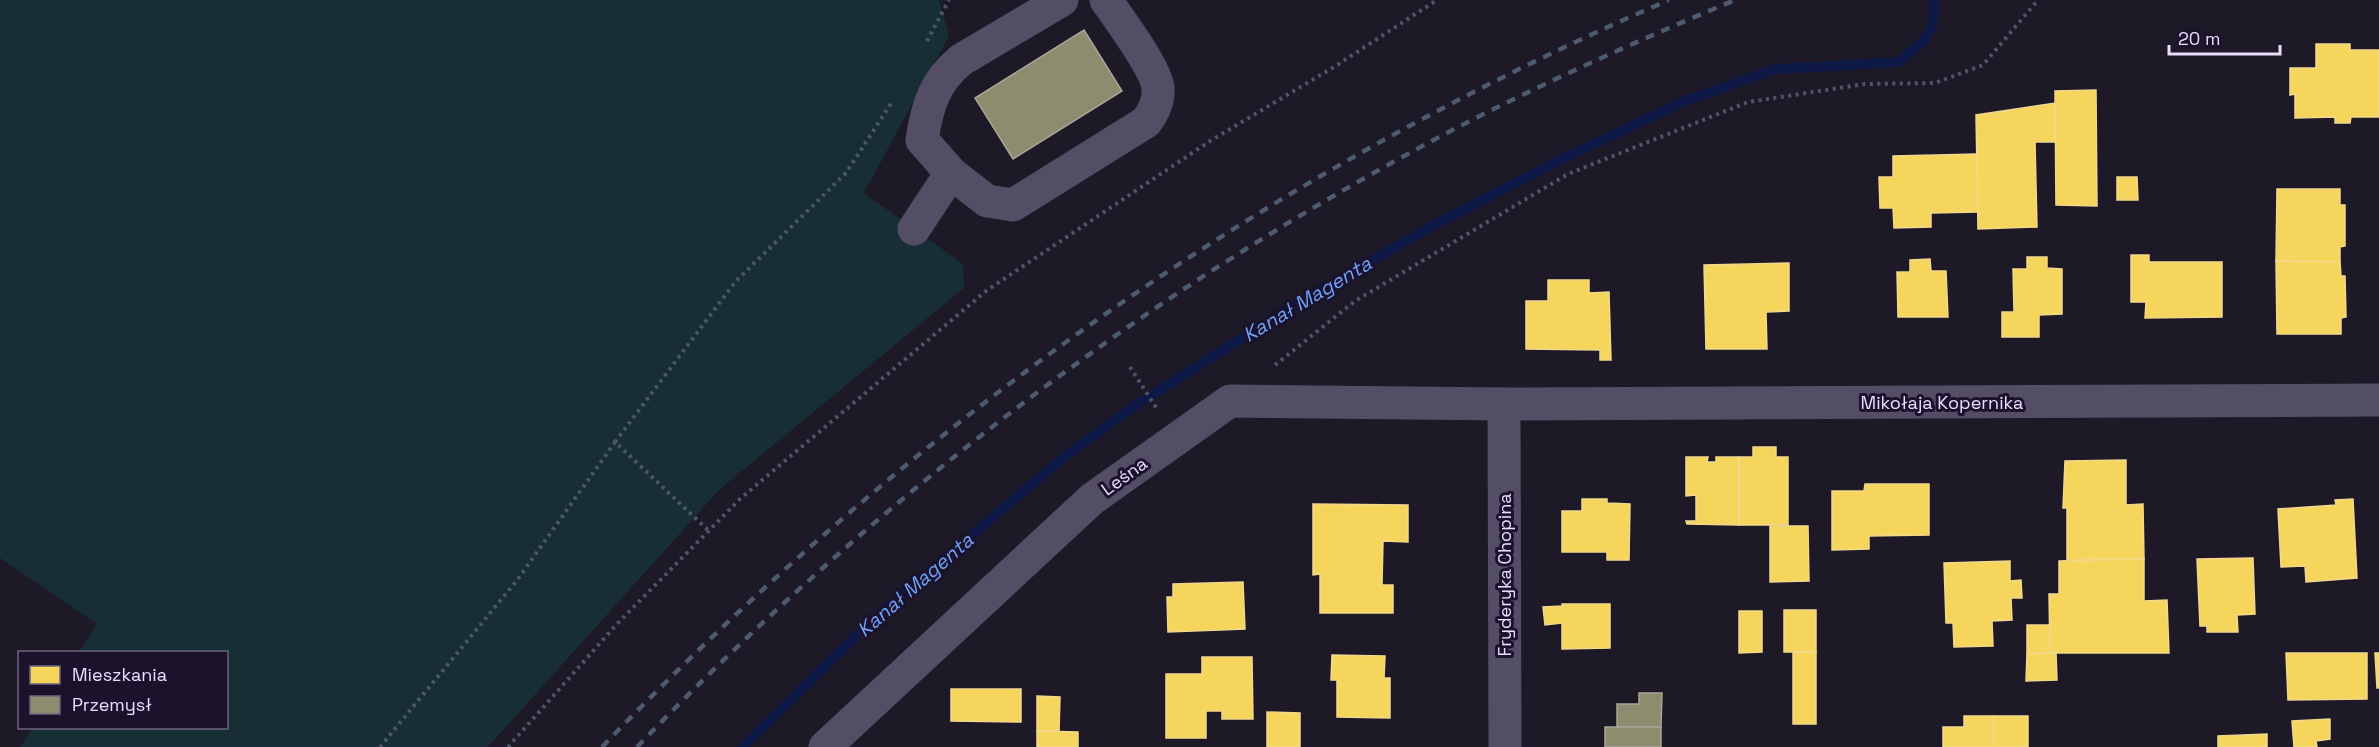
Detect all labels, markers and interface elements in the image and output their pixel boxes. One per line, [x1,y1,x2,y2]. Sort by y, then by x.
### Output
scale bar [2169,18,2280,56]
text: 20 m [2178,27,2221,50]
water label: Kanał Magenta [1238,250,1377,348]
street label: Mikołaja Kopernika [1861,391,2023,414]
street label: Leśna [1096,452,1152,500]
street label: Fryderyka Chopina [1493,493,1516,657]
water label: Kanał Magenta [851,527,979,643]
legend [18,651,228,729]
text: Mieszkania [72,663,167,686]
text: Przemysł [72,693,152,716]

